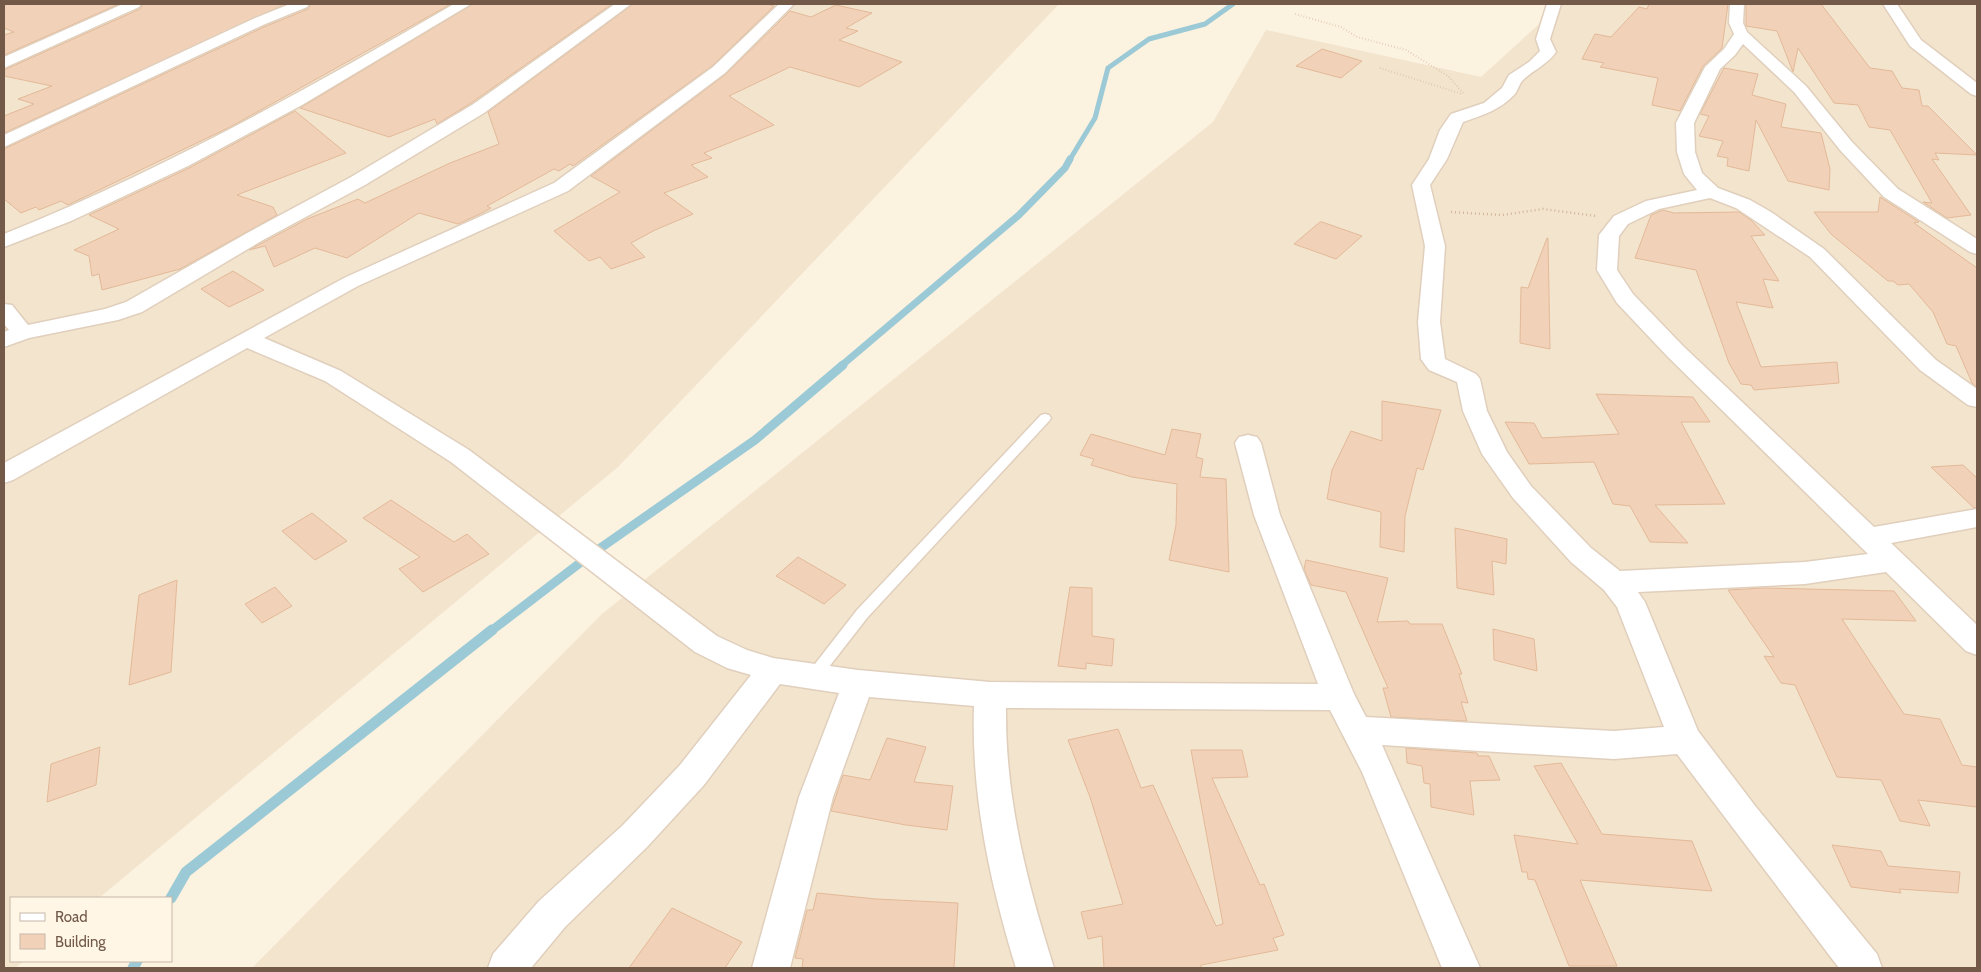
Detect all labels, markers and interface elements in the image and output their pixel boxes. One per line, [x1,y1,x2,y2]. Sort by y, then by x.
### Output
legend [10,897,172,962]
text: Road [55,908,88,926]
text: Building [55,933,106,951]

